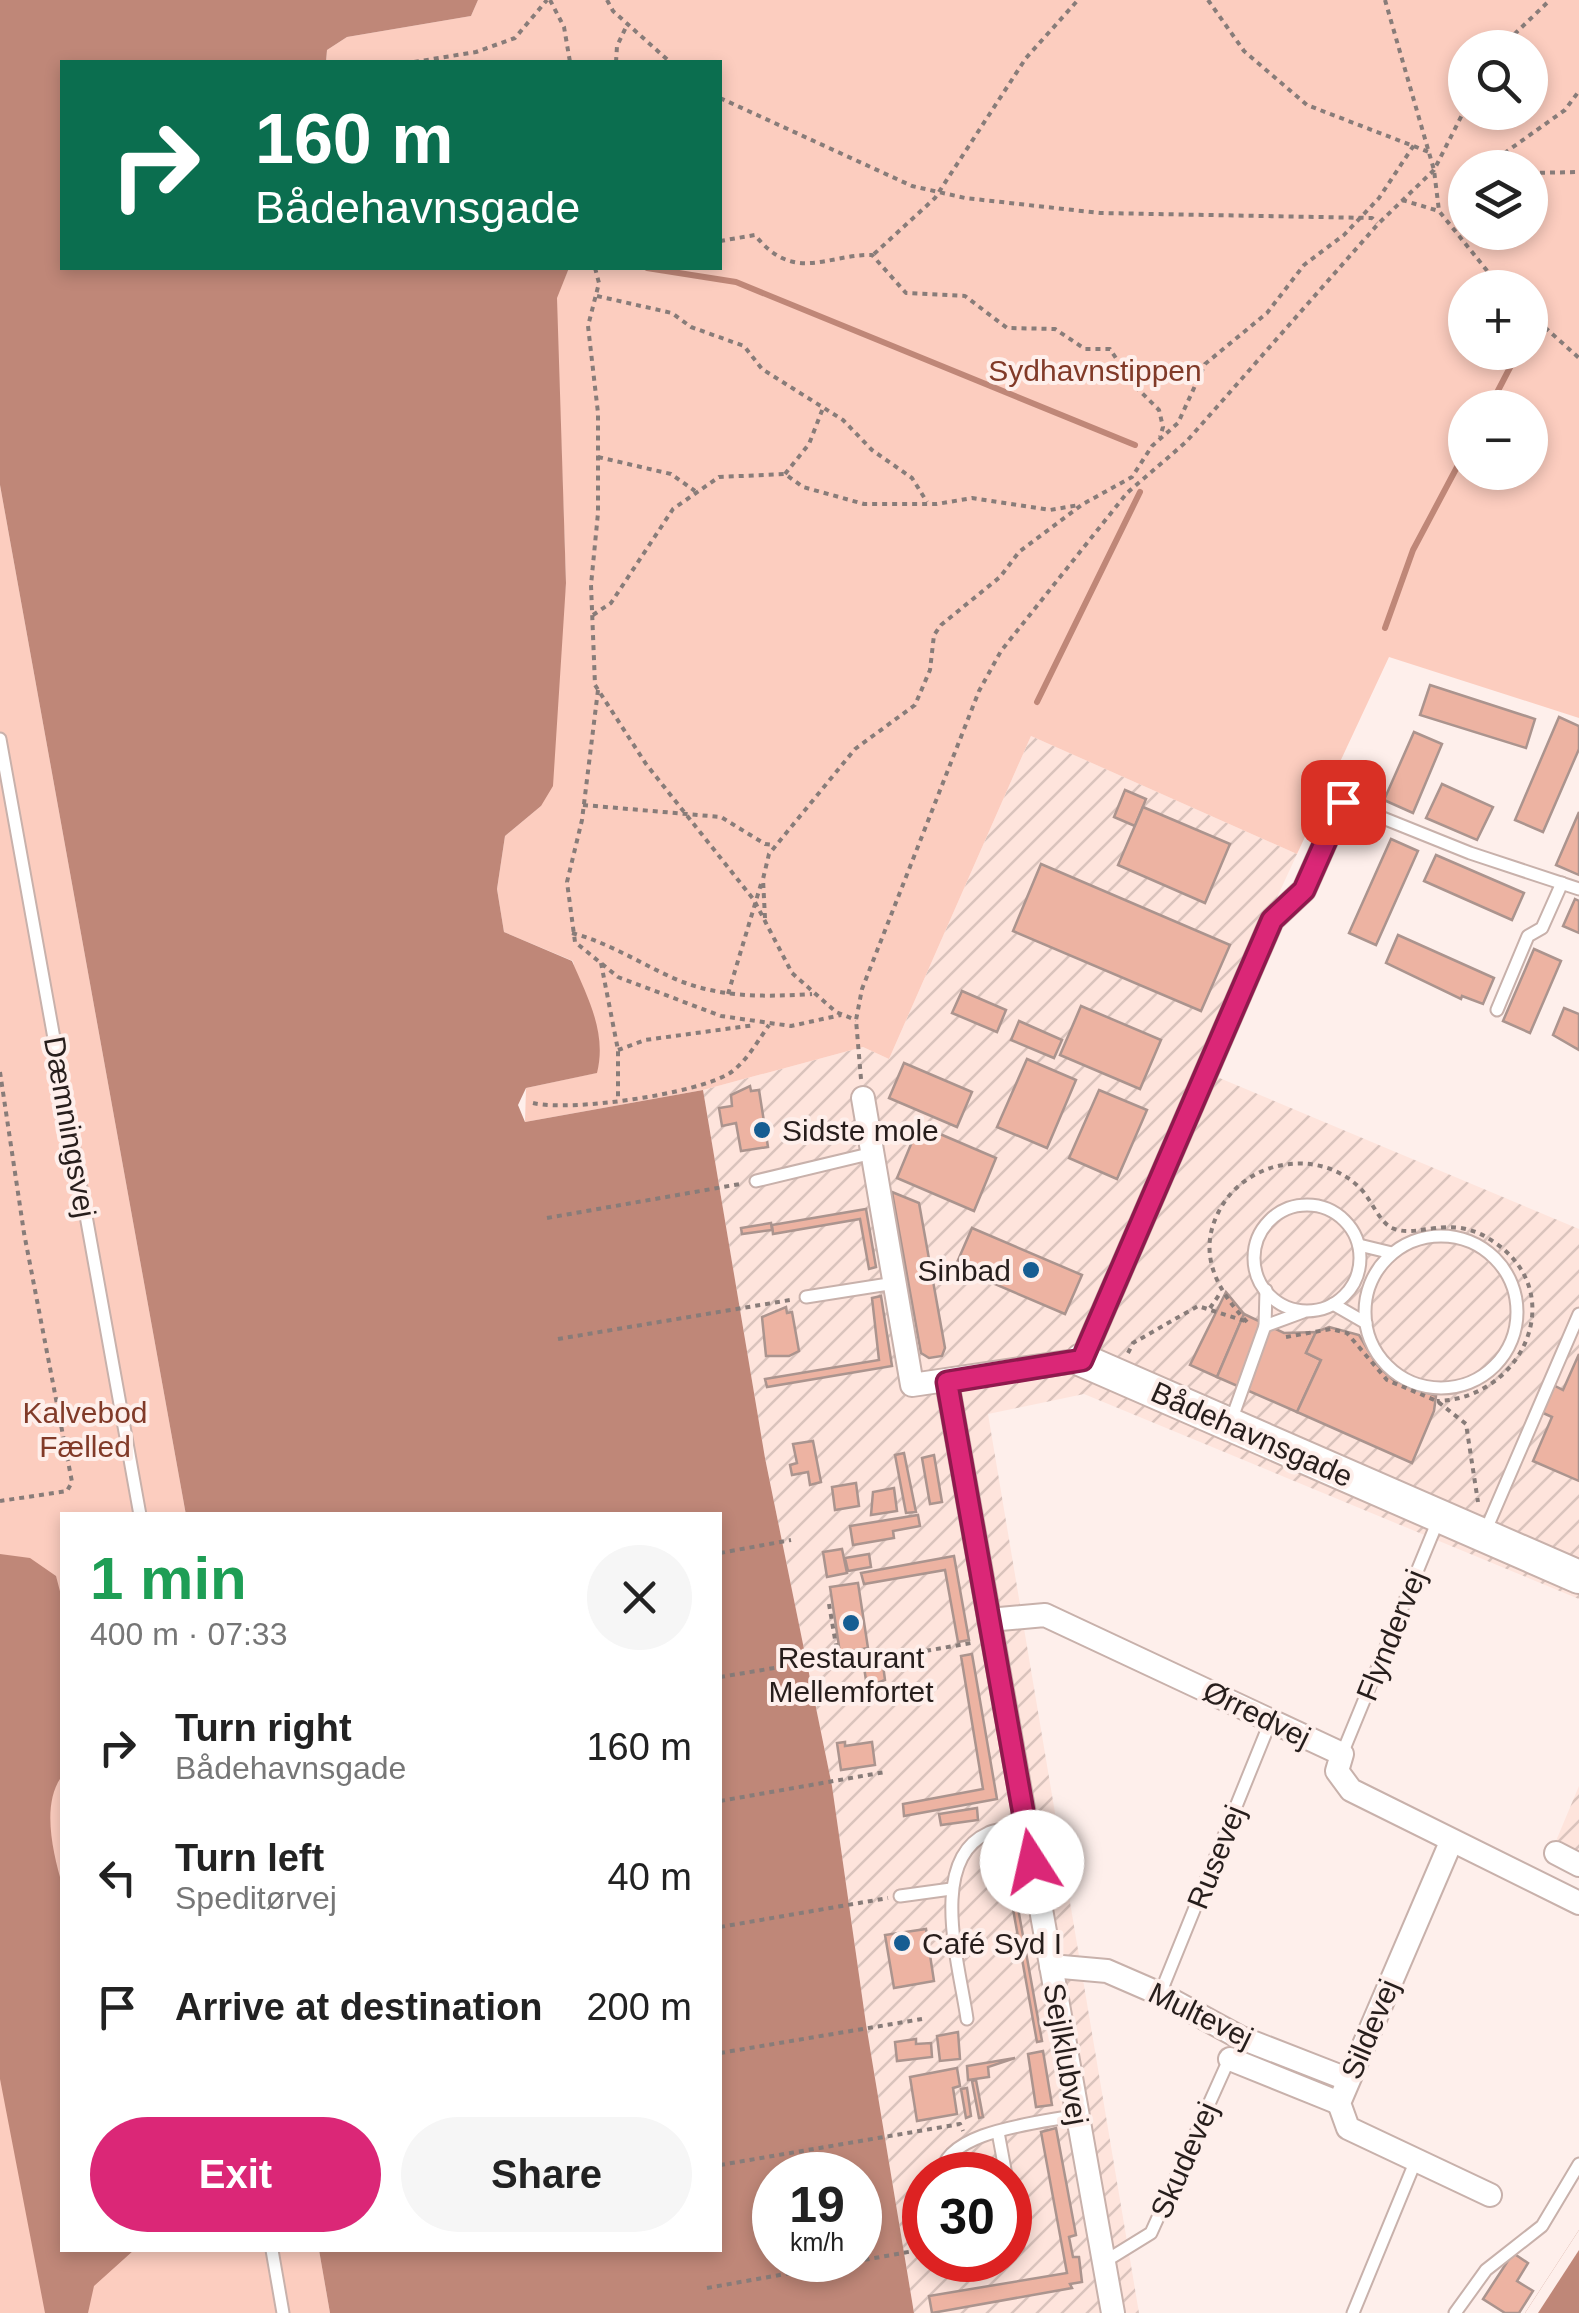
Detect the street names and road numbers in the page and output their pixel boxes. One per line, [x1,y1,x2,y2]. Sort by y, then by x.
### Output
street label: Dæmningsvej [38,1034,102,1220]
street label: Bådehavnsgade [1146,1375,1358,1493]
street label: Flyndervej [1350,1565,1432,1705]
street label: Ørredvej [1198,1674,1316,1754]
street label: Rusevej [1180,1801,1252,1913]
street label: Sildevej [1334,1974,1406,2084]
street label: Multevej [1144,1976,1258,2054]
street label: Sejlklubvej [1037,1981,1095,2127]
street label: Skudevej [1144,2097,1224,2223]

